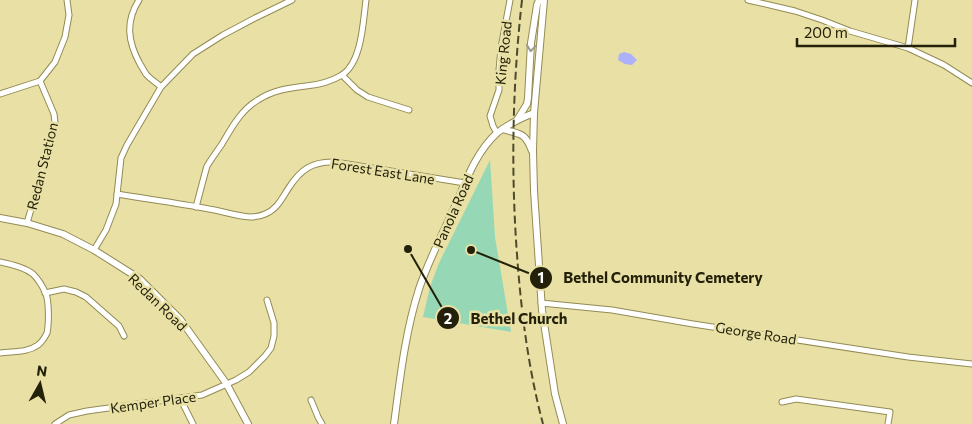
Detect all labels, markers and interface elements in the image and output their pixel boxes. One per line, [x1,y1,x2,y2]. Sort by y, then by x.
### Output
scale bar [797,15,954,47]
street label: King Road [491,20,515,86]
text: 200 m [804,23,848,41]
one-way arrow [526,44,537,52]
street label: Redan Station [23,121,61,211]
street label: Forest East Lane [330,154,436,188]
street label: Panola Road [429,172,477,250]
callout: Bethel Community Cemetery [529,263,773,293]
text: 1 [538,268,544,286]
text: Bethel Community Cemetery [563,268,764,286]
street label: Redan Road [125,270,191,334]
callout: Bethel Church [435,303,577,333]
text: 2 [444,309,452,327]
text: Bethel Church [470,309,568,327]
street label: George Road [714,318,798,348]
north arrow [15,359,65,409]
text: N [35,361,48,380]
street label: Kemper Place [109,388,197,416]

